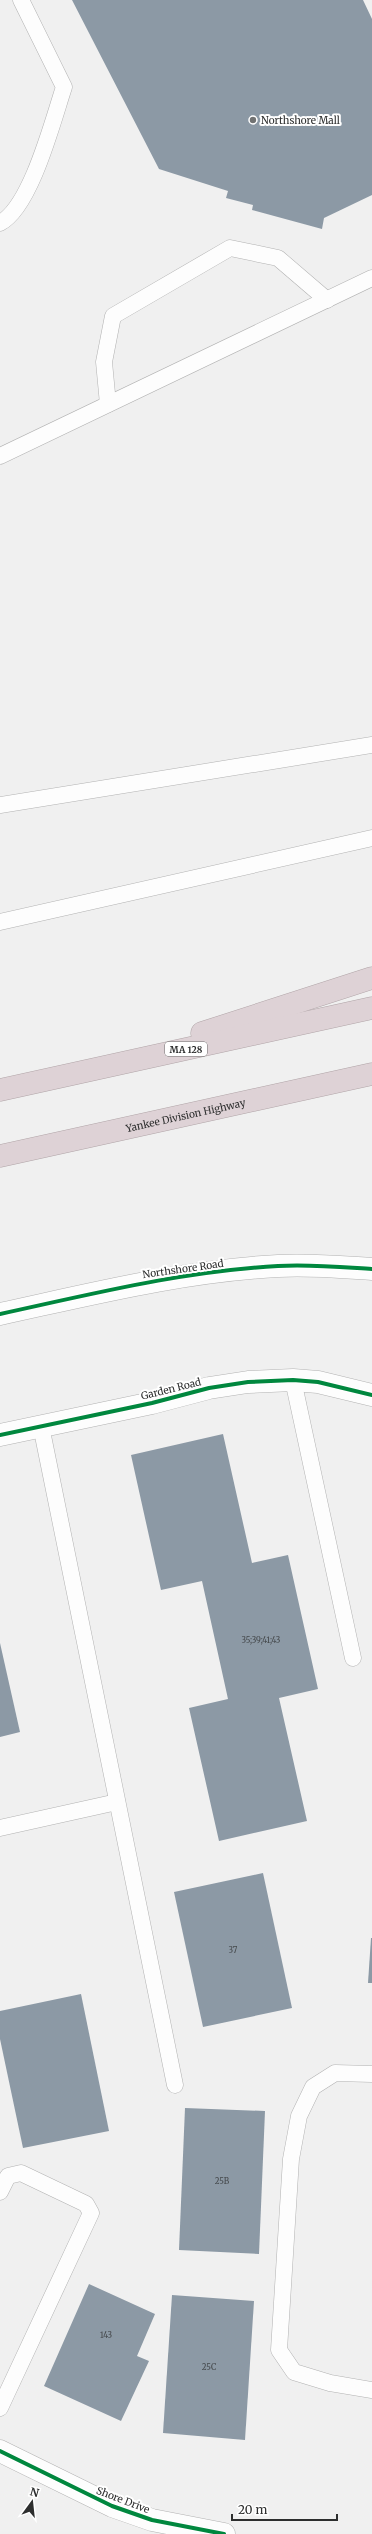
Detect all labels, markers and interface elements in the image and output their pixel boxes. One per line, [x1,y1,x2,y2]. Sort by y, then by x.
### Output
place label: Northshore Mall [261,114,340,127]
marker: Northshore Mall [248,115,258,125]
road number: MA 128 [165,1042,207,1056]
street label: Yankee Division Highway [123,1096,247,1135]
street label: Northshore Road [142,1257,224,1281]
street label: Garden Road [140,1375,202,1403]
house number: 35;39;41;43 [242,1635,281,1645]
house number: 37 [229,1945,238,1955]
house number: 25B [215,2176,230,2186]
house number: 143 [100,2330,112,2340]
house number: 25C [202,2362,216,2372]
north arrow [12,2482,52,2522]
text: N [29,2484,41,2500]
street label: Shore Drive [94,2484,152,2516]
scale bar [232,2496,337,2522]
text: 20 m [238,2502,267,2517]

